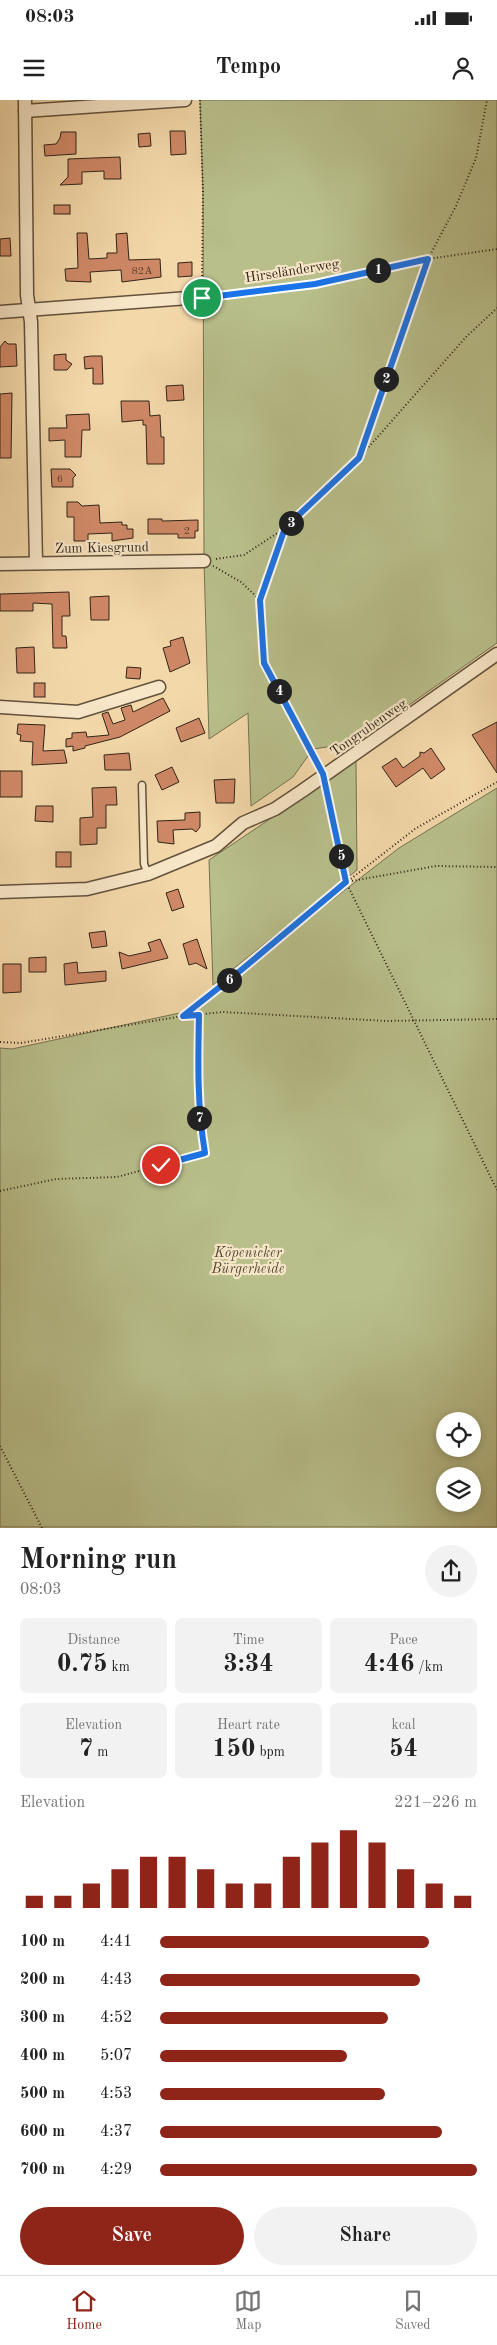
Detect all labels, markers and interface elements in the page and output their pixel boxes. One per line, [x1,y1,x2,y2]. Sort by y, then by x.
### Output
text: 08:03 [25,8,74,27]
icon: menu [20,54,48,82]
icon: person [449,54,477,82]
text: Tempo [216,56,281,78]
street label: Hirseländerweg [244,257,341,285]
pin: 1 [366,258,390,282]
text: 1 [374,263,383,277]
house number: 82A [131,266,153,277]
pin [181,277,223,319]
icon: arrive [188,284,216,312]
pin: 2 [374,366,398,392]
text: 2 [382,372,391,386]
house number: 6 [57,474,63,485]
pin: 3 [278,510,304,536]
text: 3 [287,516,296,530]
house number: 2 [184,526,190,537]
street label: Zum Kiesgrund [55,540,149,556]
pin: 4 [266,678,292,704]
text: 4 [275,684,284,698]
street label: Tongrubenweg [328,696,410,759]
pin: 5 [328,844,354,868]
text: 5 [337,849,346,863]
pin: 6 [216,968,242,992]
text: 6 [225,973,234,987]
pin: 7 [186,1106,212,1130]
text: 7 [195,1111,204,1125]
pin [140,1144,182,1186]
icon: check [147,1151,175,1179]
park label: Köpenicker Bürgerheide [211,1246,285,1277]
map controls [436,1412,481,1512]
button: locate [436,1412,481,1457]
button: layers [436,1467,481,1512]
button: share [425,1545,477,1597]
text: Morning run [20,1547,177,1575]
text: 08:03 [20,1582,62,1598]
text: Distance [67,1633,120,1647]
text: Time [233,1633,264,1647]
text: Pace [389,1633,418,1647]
text: 0.75 [57,1652,108,1677]
text: 3:34 [223,1652,274,1677]
text: 4:46 [364,1652,414,1677]
text: km [108,1660,130,1674]
text: /km [414,1660,443,1674]
text: Elevation [65,1718,122,1732]
text: Heart rate [217,1718,280,1732]
text: kcal [391,1718,416,1732]
text: 7 [79,1737,93,1762]
text: 150 [212,1737,256,1762]
text: 54 [389,1737,418,1762]
text: m [93,1745,108,1759]
text: bpm [256,1745,285,1759]
text: Elevation [20,1795,85,1811]
text: 221–226 m [394,1795,477,1811]
text: 100 m [20,1934,65,1950]
text: 4:41 [100,1934,132,1950]
text: 200 m [20,1972,65,1988]
text: 4:43 [100,1972,132,1988]
text: 300 m [20,2010,65,2026]
text: 4:52 [100,2010,132,2026]
text: 400 m [20,2048,65,2064]
text: 5:07 [100,2048,132,2064]
text: 500 m [20,2086,65,2102]
text: 4:53 [100,2086,132,2102]
text: 600 m [20,2124,65,2140]
text: 4:37 [100,2124,132,2140]
text: 700 m [20,2162,65,2178]
text: 4:29 [100,2162,132,2178]
button: Save [20,2207,244,2265]
button: Share [254,2207,477,2265]
tab: Home [66,2287,102,2334]
tab: Map [234,2287,262,2334]
tab: Saved [395,2287,431,2334]

